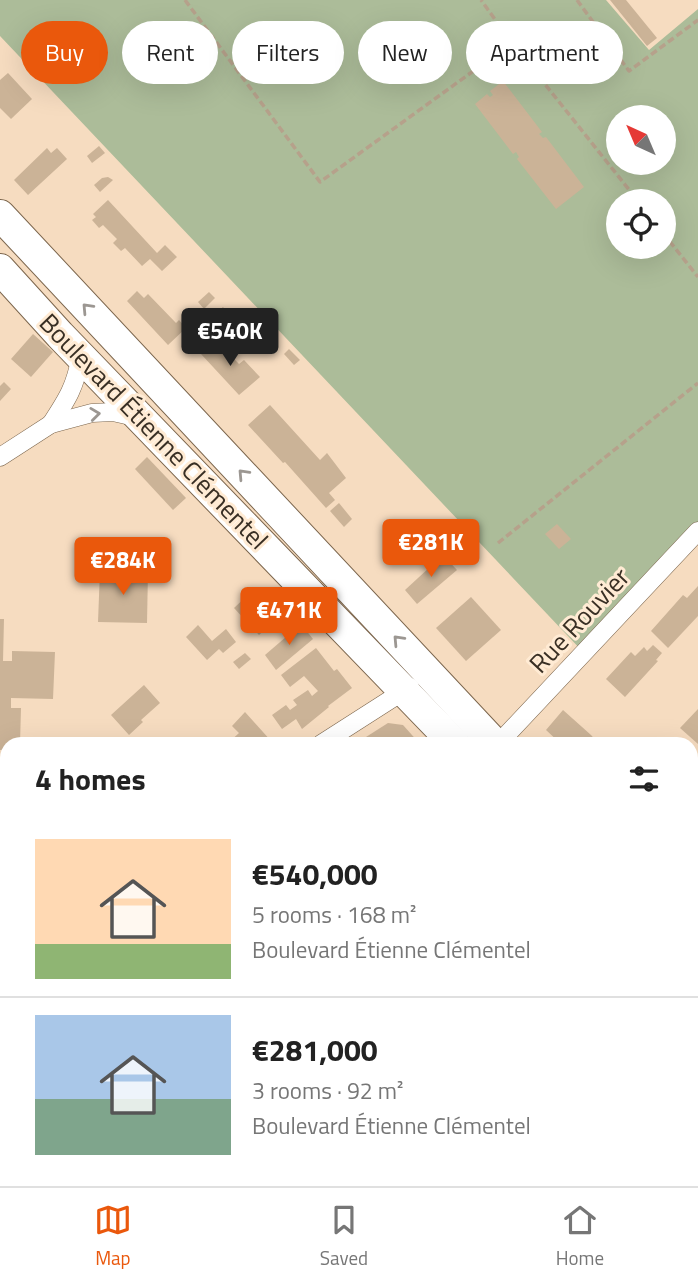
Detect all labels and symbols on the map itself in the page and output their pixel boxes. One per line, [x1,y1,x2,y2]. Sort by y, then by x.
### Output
north arrow [606,105,676,175]
one-way arrow [83,303,96,316]
street label: Boulevard Étienne Clémentel [30,304,278,558]
pin: €540K [181,308,279,368]
one-way arrow [89,406,101,421]
one-way arrow [238,469,251,482]
pin: €281K [382,520,480,579]
pin: €284K [74,538,172,597]
street label: Rue Rouvier [520,558,638,682]
pin: €471K [240,588,338,647]
one-way arrow [394,635,407,648]

